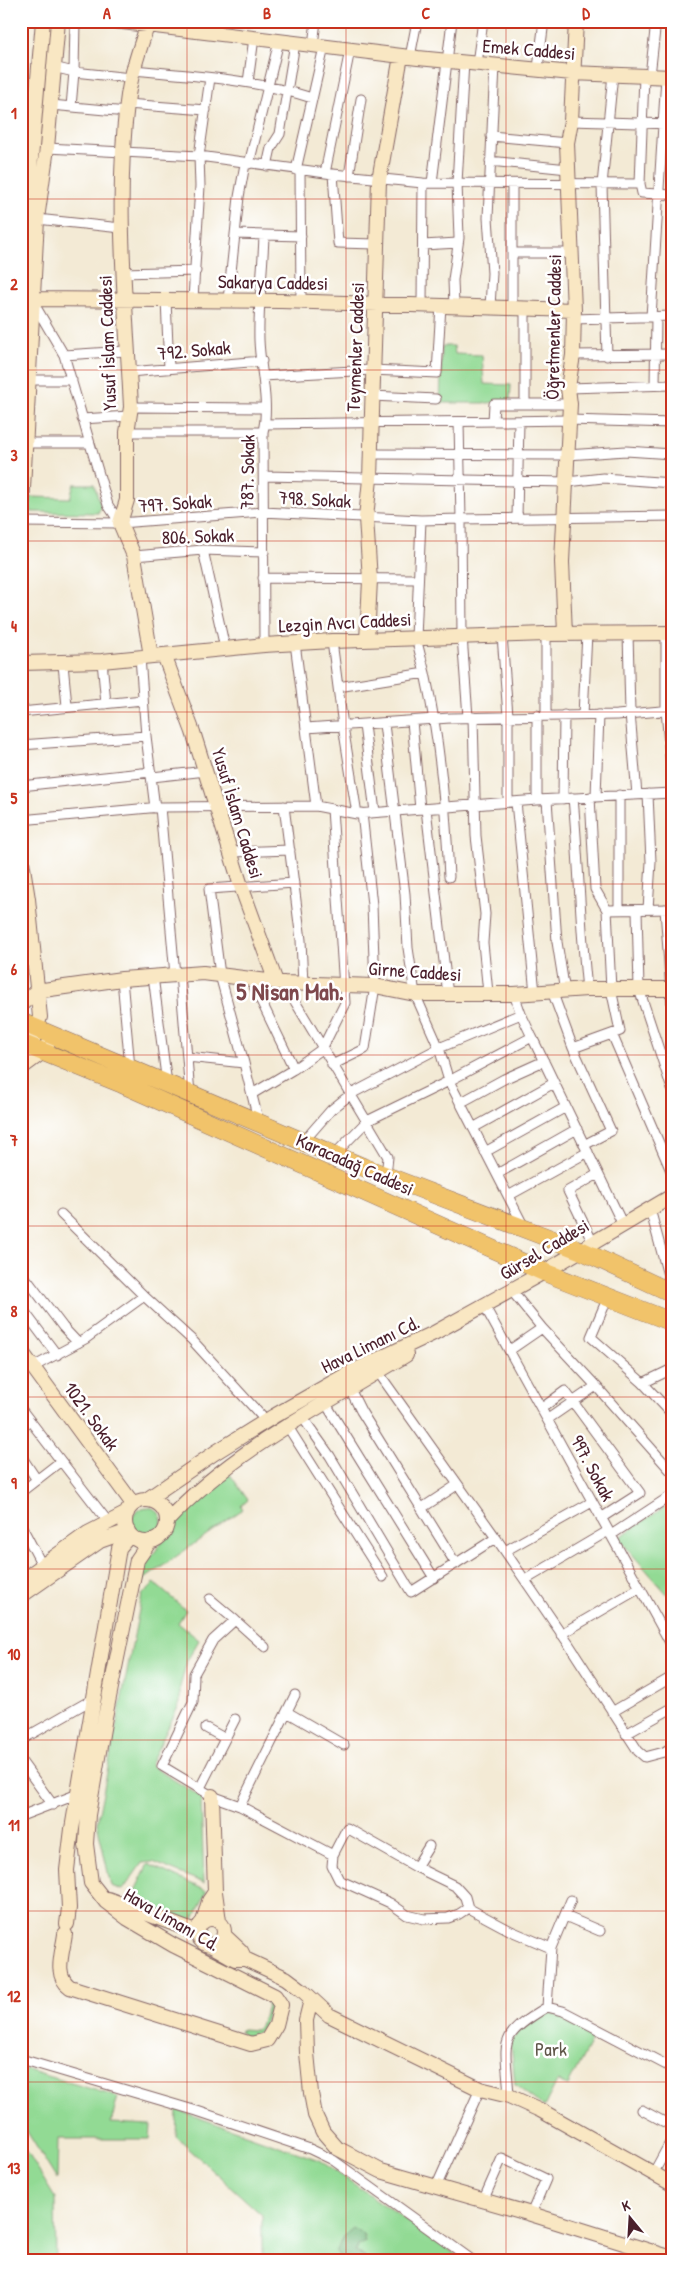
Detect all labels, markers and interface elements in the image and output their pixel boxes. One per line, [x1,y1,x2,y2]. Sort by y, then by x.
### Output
text: A [103,2,111,24]
text: B [263,2,271,24]
text: C [422,2,431,24]
text: D [582,2,590,24]
street label: Emek Caddesi [482,32,576,66]
text: 1 [11,102,17,124]
street label: Öğretmenler Caddesi [539,254,567,400]
street label: Sakarya Caddesi [218,268,328,296]
text: 2 [10,273,18,295]
street label: Yusuf İslam Caddesi [92,275,122,411]
street label: Teymenler Caddesi [340,282,370,412]
street label: 792. Sokak [156,334,232,366]
street label: 787. Sokak [233,434,261,510]
text: 3 [10,444,18,466]
street label: 798. Sokak [278,484,352,514]
street label: 797. Sokak [137,487,213,519]
street label: 806. Sokak [161,522,235,550]
street label: Lezgin Avcı Caddesi [278,606,412,638]
text: 4 [11,615,17,637]
street label: Yusuf İslam Caddesi [206,744,270,882]
text: 5 [11,787,18,809]
street label: Girne Caddesi [368,955,462,987]
text: 6 [11,958,18,980]
district label: 5 Nisan Mah. [236,975,344,1007]
street label: Karacadağ Caddesi [292,1126,418,1202]
text: 7 [9,1129,18,1151]
street label: Gürsel Caddesi [494,1212,594,1286]
text: 8 [11,1300,18,1322]
street label: Hava Limanı Cd. [316,1309,424,1379]
street label: 1021. Sokak [58,1376,126,1456]
street label: 997. Sokak [565,1430,621,1506]
text: 9 [11,1472,17,1494]
text: 10 [8,1643,20,1665]
text: 11 [8,1814,20,1836]
street label: Hava Limanı Cd. [119,1881,225,1957]
text: 12 [7,1985,21,2007]
park label: Park [535,2036,567,2062]
text: 13 [8,2157,20,2179]
north arrow [606,2194,656,2244]
text: K [619,2195,633,2215]

